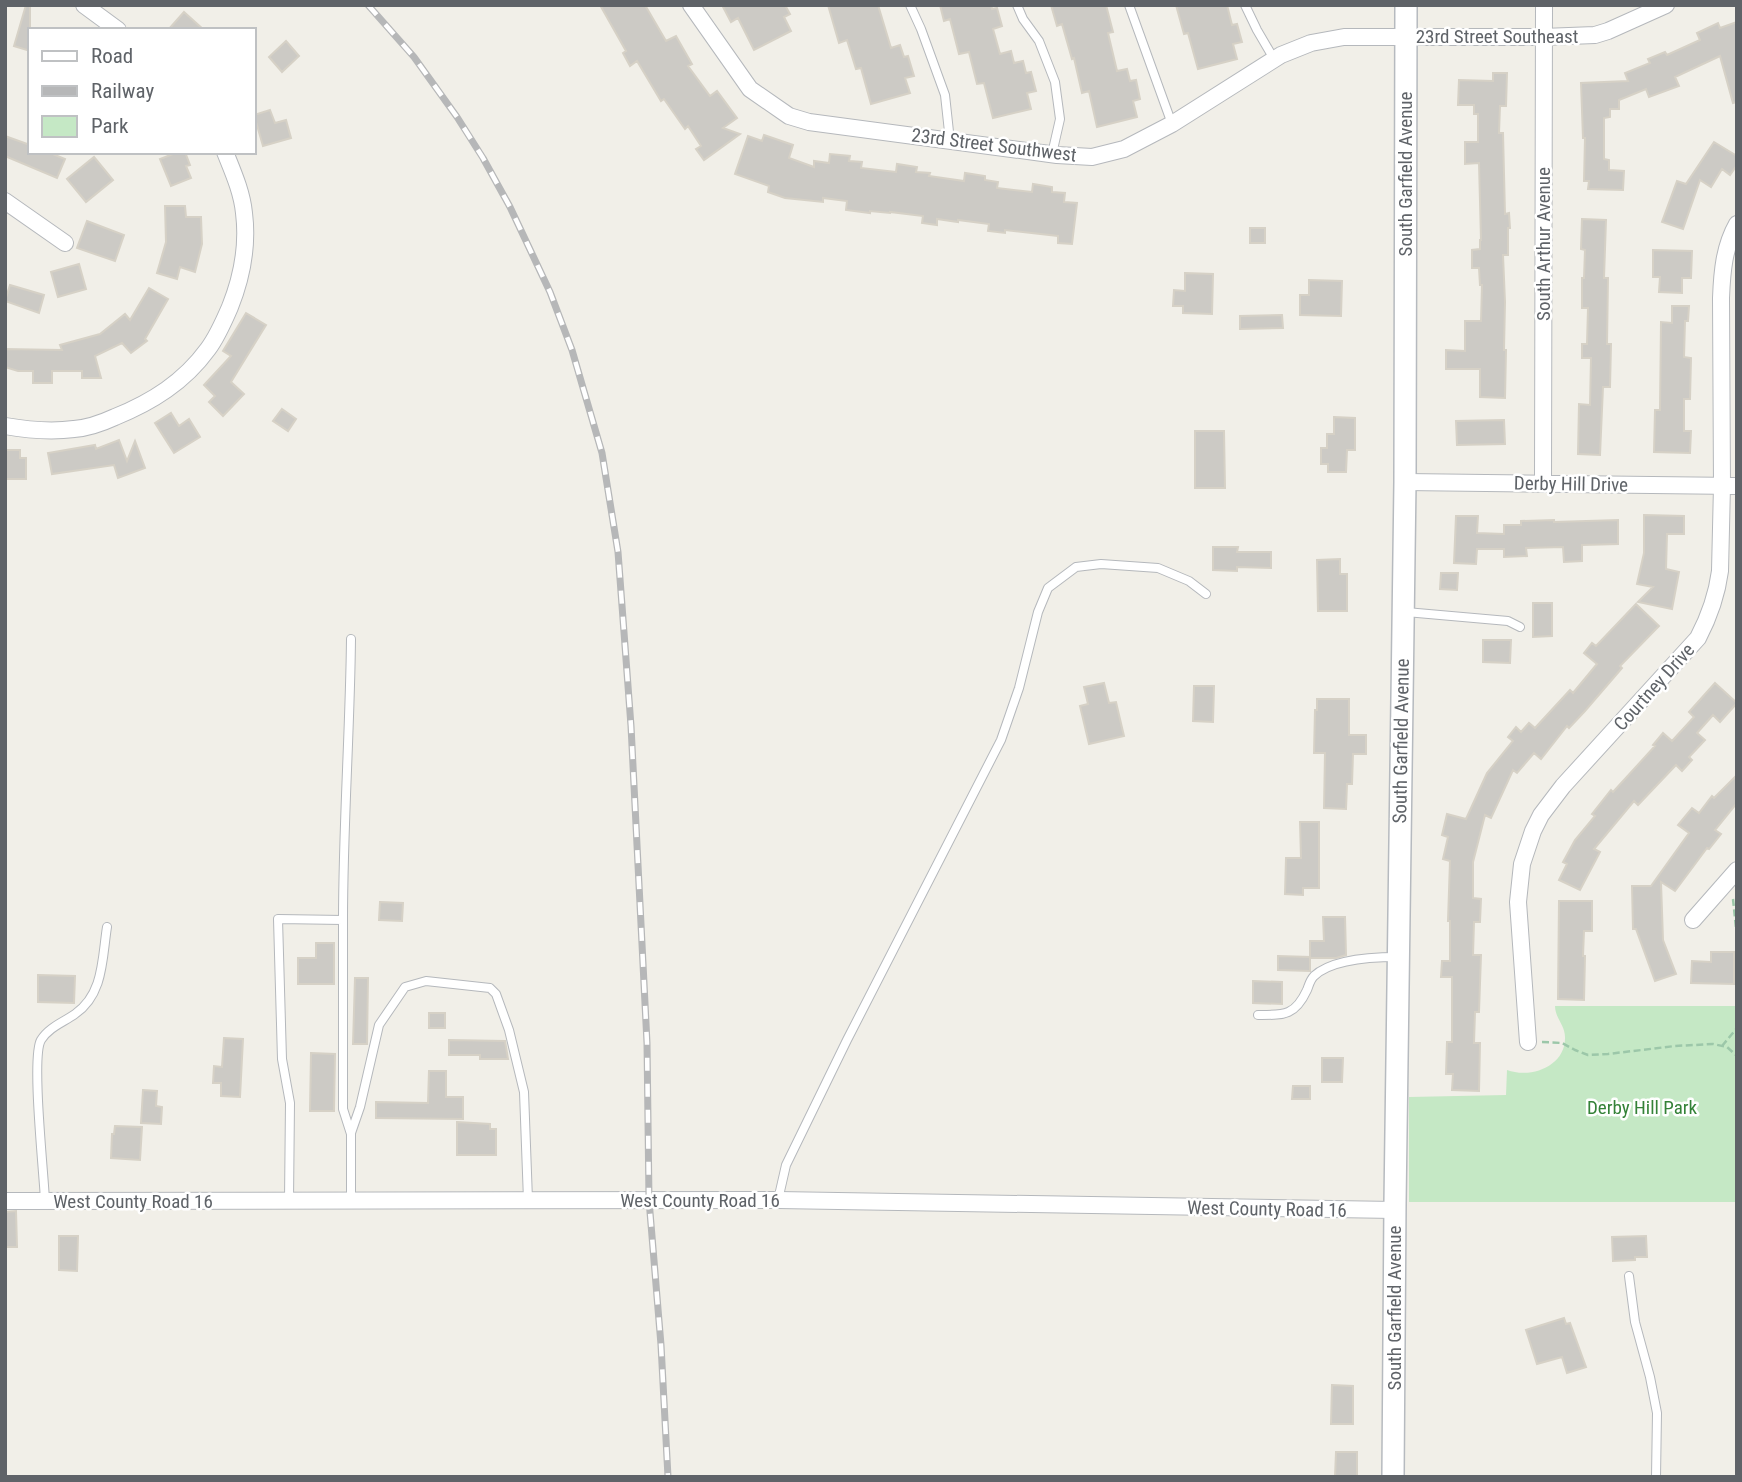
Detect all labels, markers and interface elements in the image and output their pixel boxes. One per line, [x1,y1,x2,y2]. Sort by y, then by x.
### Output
street label: 23rd Street Southeast [1416,25,1578,48]
legend [28,28,256,154]
text: Road [91,44,133,68]
text: Railway [91,79,154,103]
street label: South Garfield Avenue [1394,91,1417,256]
text: Park [91,114,129,138]
street label: 23rd Street Southwest [910,123,1078,167]
street label: South Arthur Avenue [1532,167,1555,321]
street label: Derby Hill Drive [1514,472,1628,496]
street label: Courtney Drive [1609,639,1699,735]
street label: South Garfield Avenue [1388,658,1414,824]
park label: Derby Hill Park [1587,1096,1698,1119]
street label: West County Road 16 [620,1189,780,1212]
street label: West County Road 16 [53,1190,213,1213]
street label: West County Road 16 [1187,1196,1347,1222]
street label: South Garfield Avenue [1383,1225,1406,1390]

